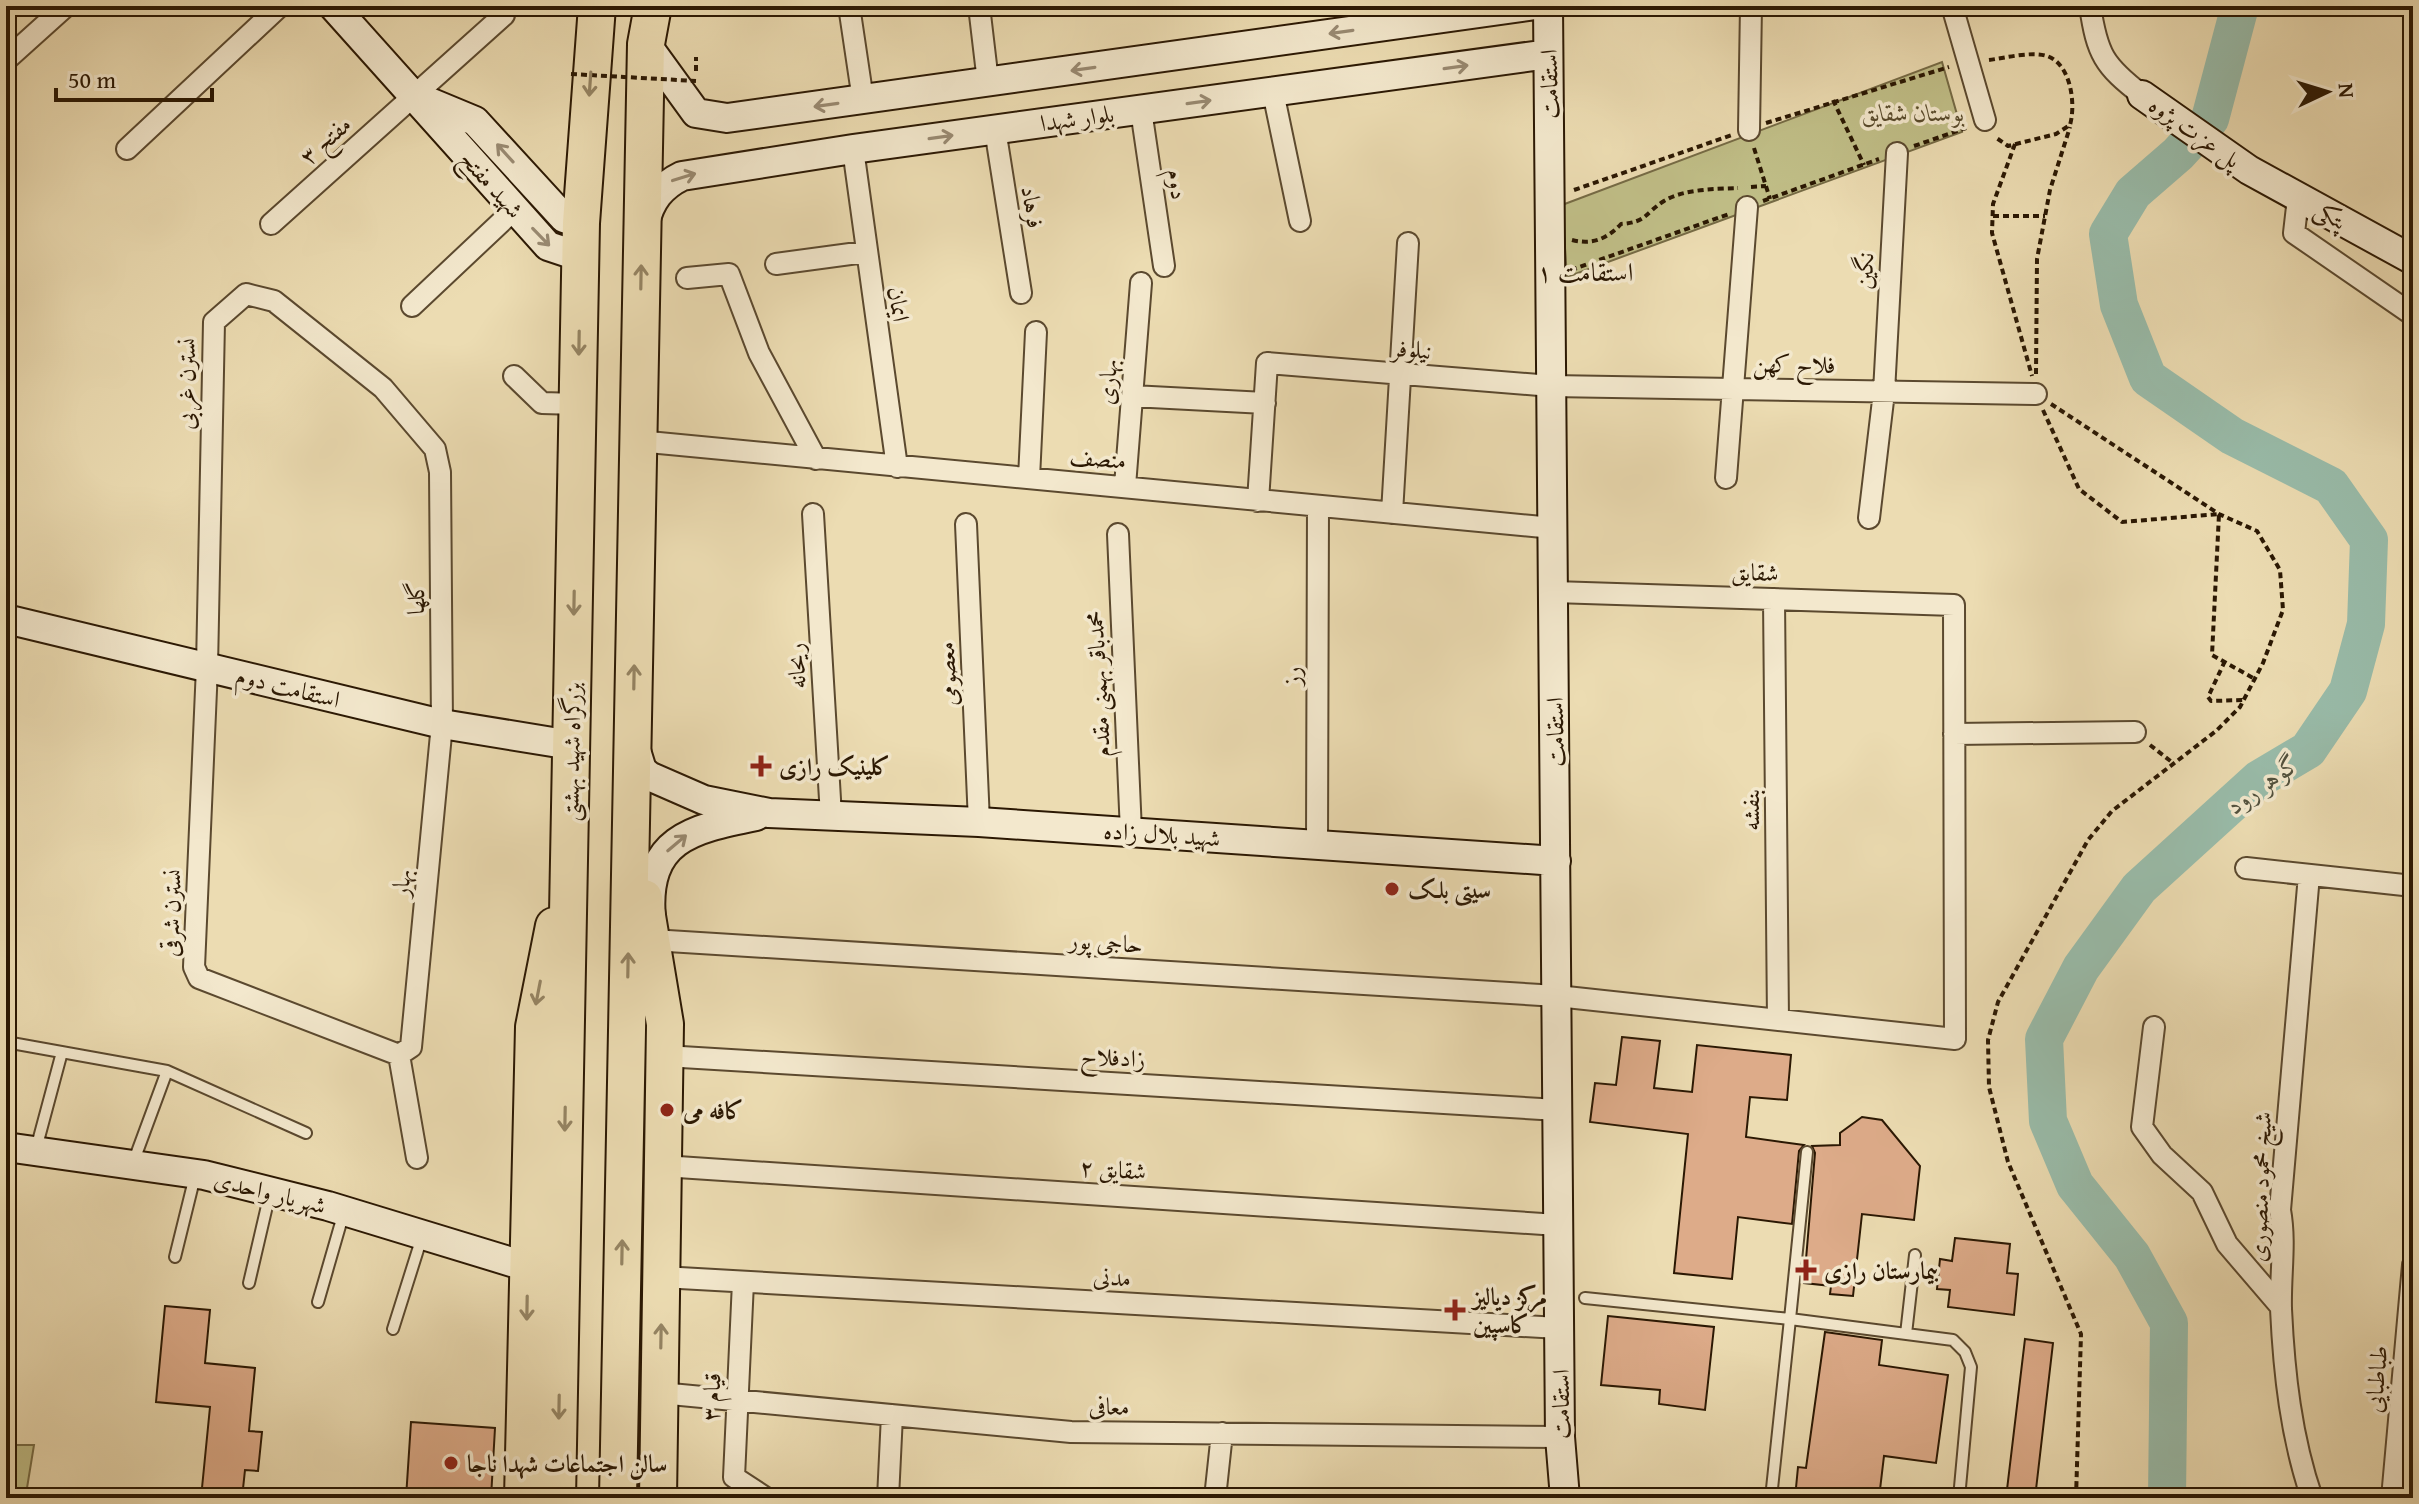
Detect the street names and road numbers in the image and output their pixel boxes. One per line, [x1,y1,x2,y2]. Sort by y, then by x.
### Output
street label: استقامت [1531,49,1567,119]
street label: پل عزت پژوه [2142,87,2249,177]
street label: بلوار شهدا [1038,96,1116,140]
street label: مفتح ۳ [291,107,361,176]
street label: شهید مفتح [449,142,532,229]
street label: دوم [1154,166,1198,203]
street label: فرهاد [1012,183,1054,231]
street label: پتکی [2308,192,2354,238]
street label: نگین [1846,252,1882,290]
street label: ایمان [879,284,919,324]
street label: نیلوفر [1388,330,1433,368]
street label: نسترن غربی [168,338,204,430]
street label: فلاح کهن [1752,346,1836,386]
street label: بهاری [1088,358,1126,406]
street label: منصف [1068,438,1128,478]
street label: شقایق [1731,554,1779,590]
street label: گلها [398,581,433,615]
street label: محمدباقر بهمنی مقدم [1077,610,1123,758]
street label: معصومی [928,641,966,707]
street label: ریحانه [777,642,815,690]
street label: استقامت دوم [231,657,344,721]
street label: رز [1274,666,1309,688]
street label: بزرگراه شهید بهشتی [552,682,590,822]
street label: استقامت [1537,697,1573,767]
street label: بنفشه [1733,789,1768,831]
street label: شهید بلال زاده [1102,812,1222,856]
street label: نسترن شرقی [152,868,190,958]
street label: بهار [382,868,420,900]
street label: حاجی پور [1066,922,1144,962]
street label: زادفلاح [1079,1038,1146,1080]
street label: شیخ محمود منصوری [2240,1111,2284,1263]
street label: شقایق ۲ [1079,1149,1147,1189]
street label: شهریار واحدی [210,1161,330,1223]
street label: مدنی [1092,1259,1132,1295]
street label: طباطبایی [2356,1344,2396,1414]
street label: استقامت [1543,1369,1578,1439]
street label: قیام ۳ [692,1372,734,1422]
street label: معافی [1088,1388,1130,1424]

